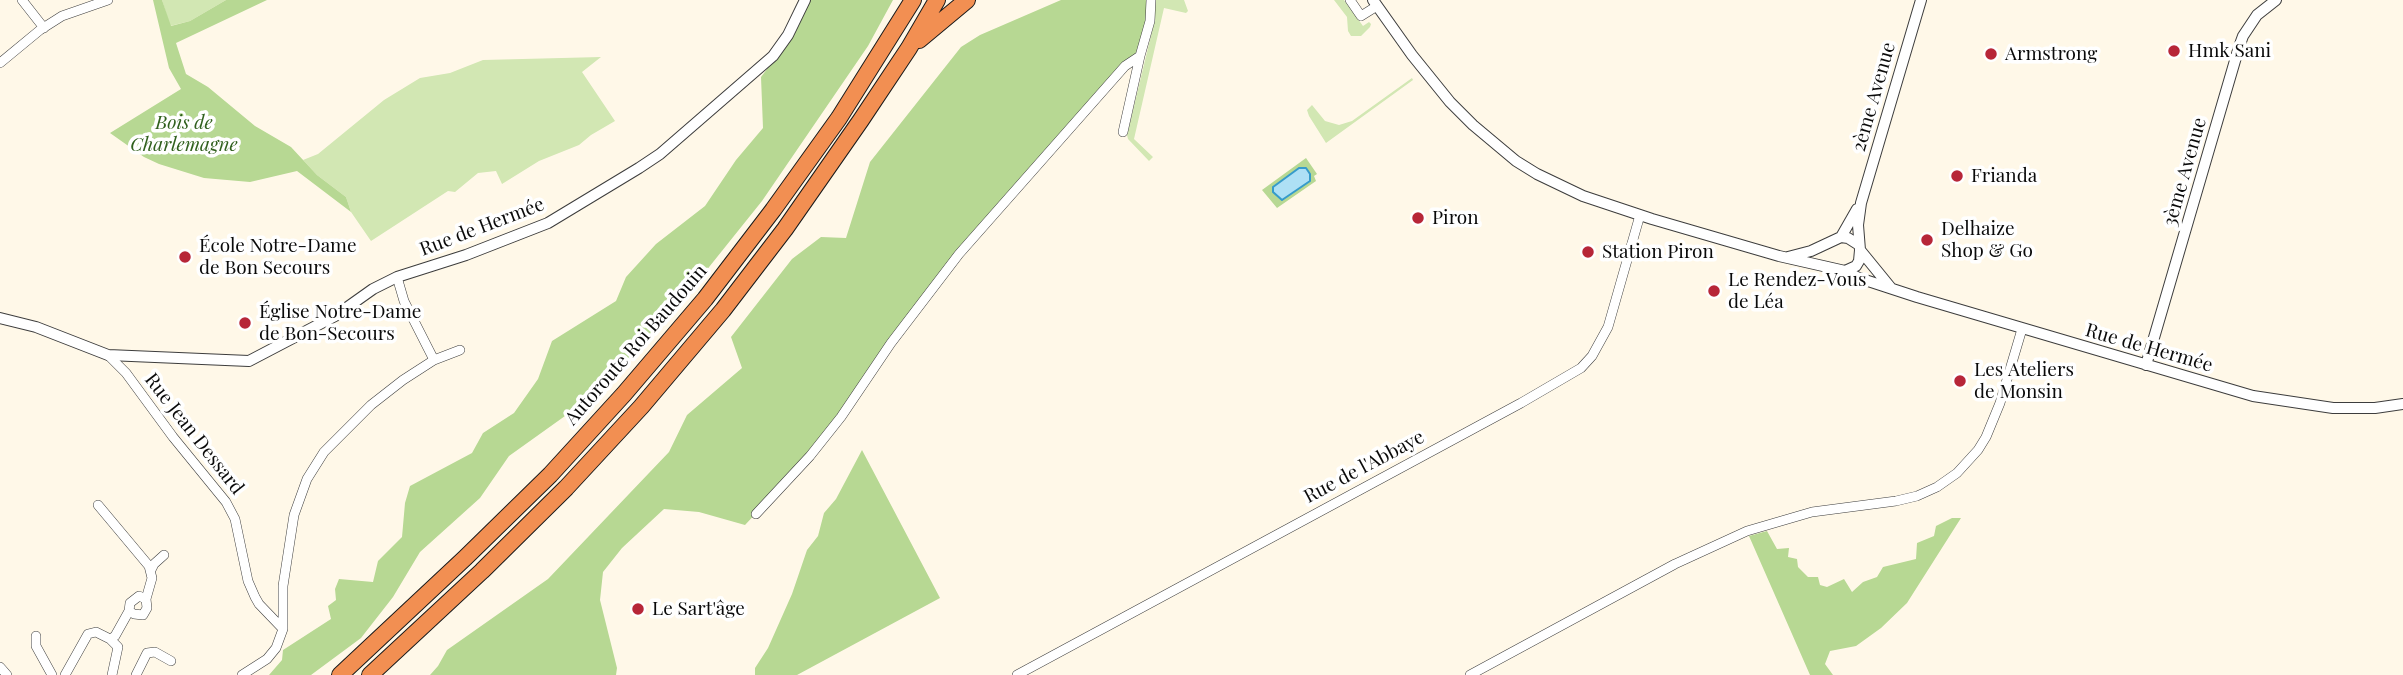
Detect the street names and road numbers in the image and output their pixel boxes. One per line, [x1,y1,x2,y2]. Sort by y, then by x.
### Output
street label: 2ème Avenue [1848,40,1900,154]
street label: 3ème Avenue [2159,115,2211,229]
street label: Rue de Hermée [417,193,547,261]
street label: Autoroute Roi Baudouin [560,260,712,430]
street label: Rue de Hermée [2083,319,2215,377]
street label: Rue Jean Dessard [140,369,248,499]
street label: Rue de l'Abbaye [1300,426,1428,508]

